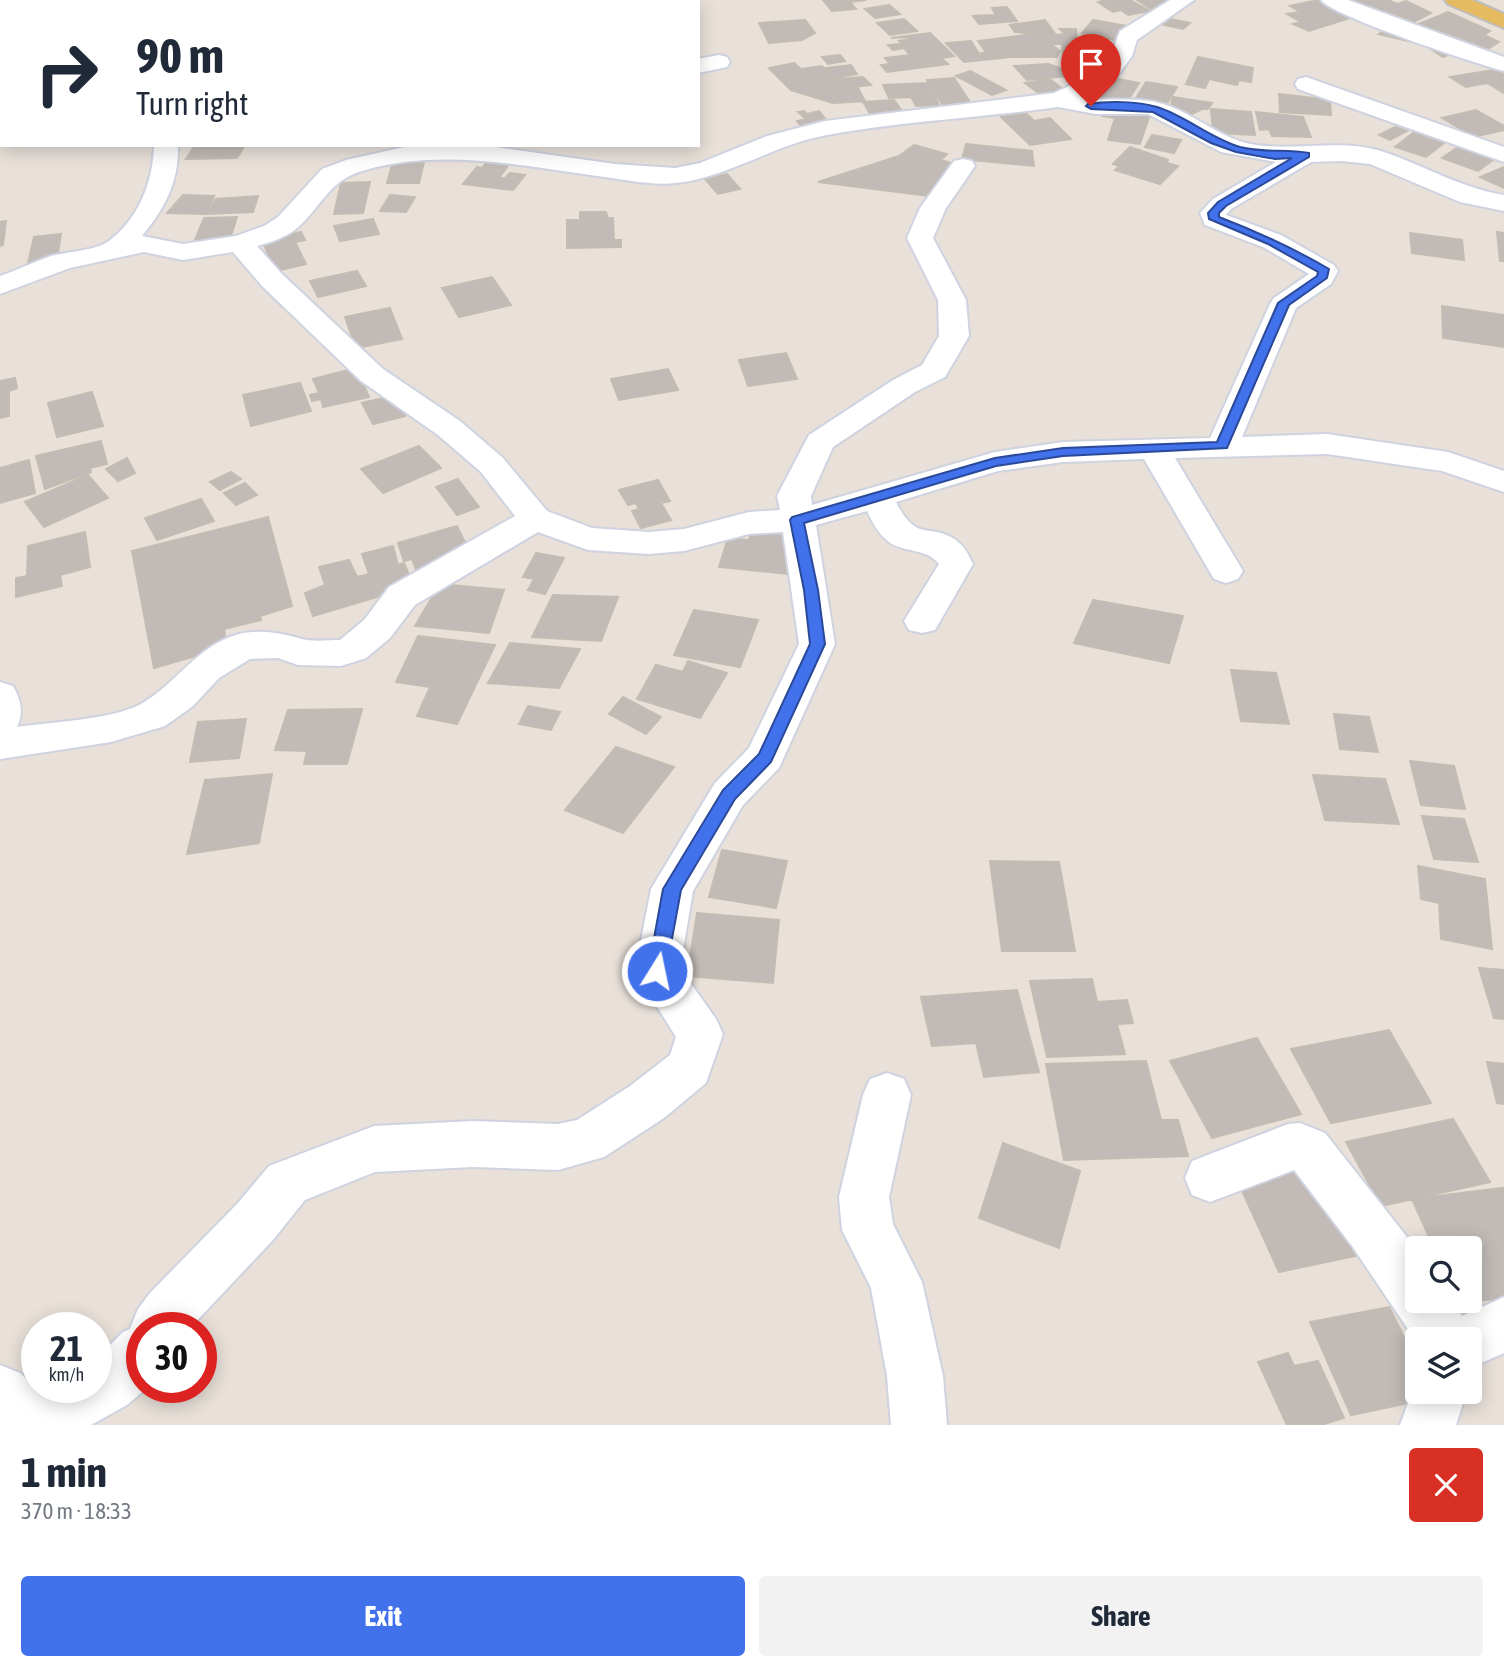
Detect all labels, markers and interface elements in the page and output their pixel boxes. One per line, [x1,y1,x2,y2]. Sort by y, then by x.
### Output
text: 90 m [136,27,224,83]
icon: right [21,28,112,119]
pin [1061,34,1121,106]
icon: arrive [1072,45,1110,83]
text: Turn right [136,85,249,122]
position arrow [620,934,694,1008]
map controls [1405,1236,1482,1404]
button: search [1405,1236,1482,1313]
speed limit sign: 30 [126,1312,217,1403]
button: layers [1405,1327,1482,1404]
text: 21 [50,1328,83,1368]
text: km/h [49,1364,84,1385]
text: 1 min [21,1448,107,1496]
button: close [1409,1448,1483,1522]
text: 370 m · 18:33 [21,1498,132,1524]
button: Exit [21,1576,745,1656]
button: Share [759,1576,1483,1656]

